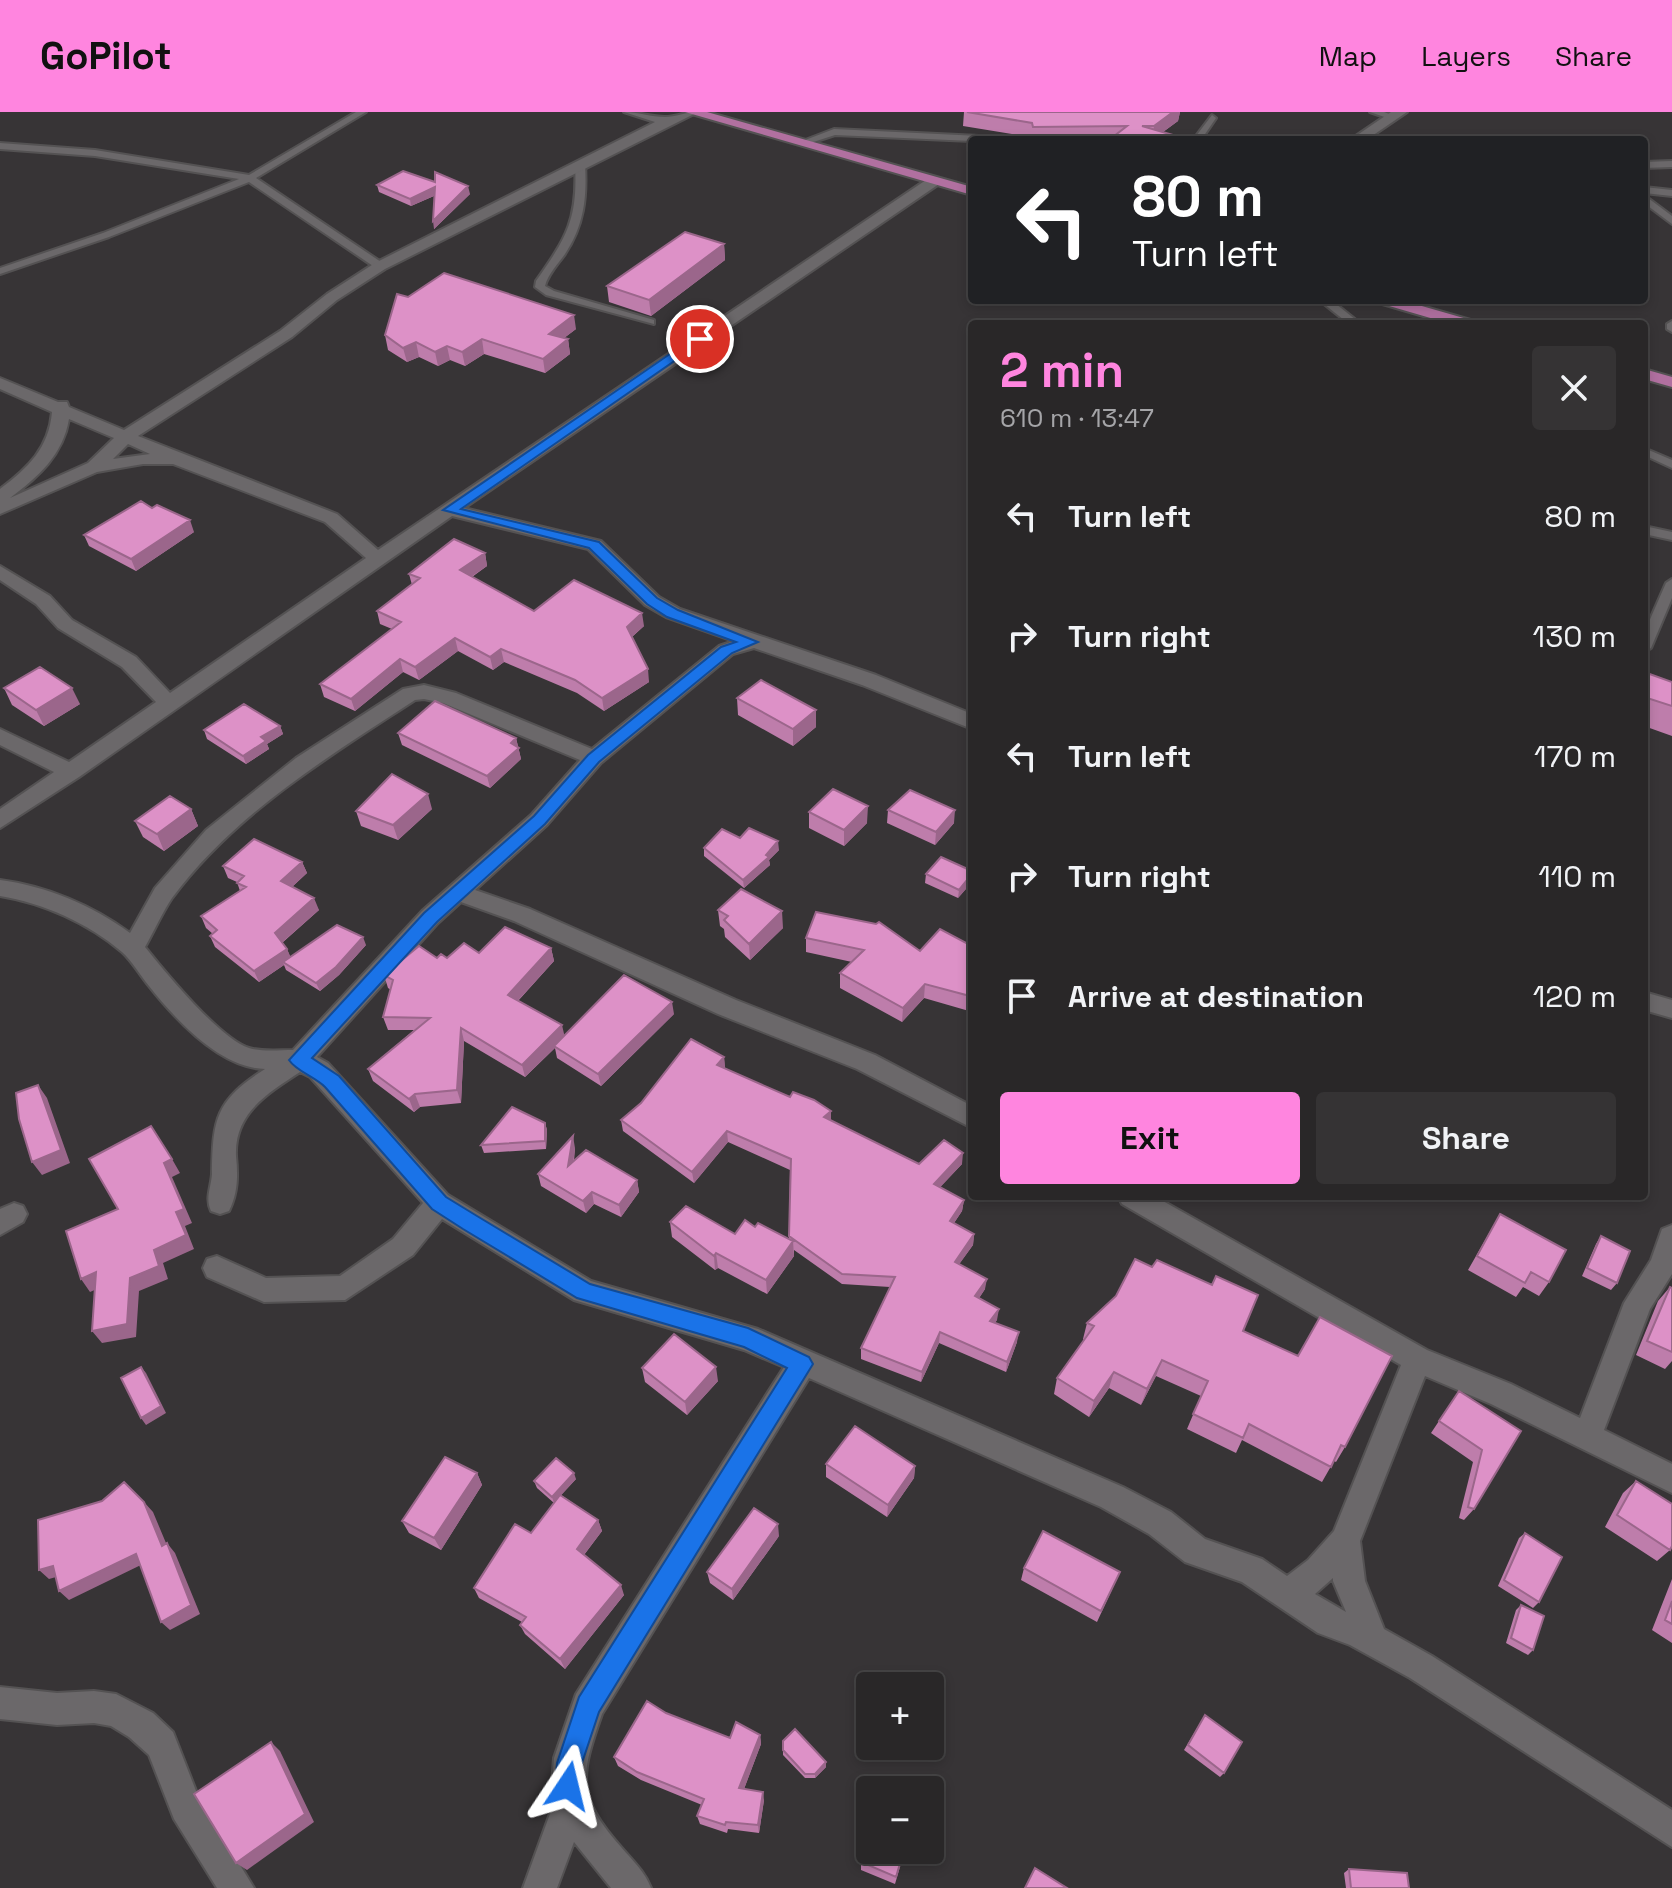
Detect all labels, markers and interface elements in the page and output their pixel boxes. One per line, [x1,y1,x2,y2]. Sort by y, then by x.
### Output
text: GoPilot [40,32,172,80]
text: Map [1319,38,1377,74]
text: Layers [1421,38,1511,74]
text: Share [1555,38,1632,74]
text: 80 m [1132,161,1264,232]
icon: left [1000,168,1104,272]
text: Turn left [1132,231,1279,277]
pin [666,305,734,373]
icon: arrive [678,317,722,361]
text: 2 min [1000,340,1124,401]
button: close [1532,346,1616,430]
text: 610 m · 13:47 [1000,401,1154,435]
icon: left [1000,494,1044,538]
text: Turn left [1068,497,1191,536]
text: 80 m [1545,497,1616,536]
icon: right [1000,614,1044,658]
text: Turn right [1068,617,1211,656]
text: 130 m [1533,617,1616,656]
icon: left [1000,734,1044,778]
text: Turn left [1068,737,1191,776]
text: 170 m [1534,737,1616,776]
icon: right [1000,854,1044,898]
text: Turn right [1068,857,1211,896]
text: 110 m [1538,857,1616,896]
icon: arrive [1000,974,1044,1018]
text: Arrive at destination [1068,977,1364,1016]
text: 120 m [1533,977,1616,1016]
button: Exit [1000,1092,1300,1184]
button: Share [1316,1092,1616,1184]
map controls [856,1672,944,1864]
button: + [856,1672,944,1760]
position arrow [526,1744,610,1828]
button: − [856,1776,944,1864]

